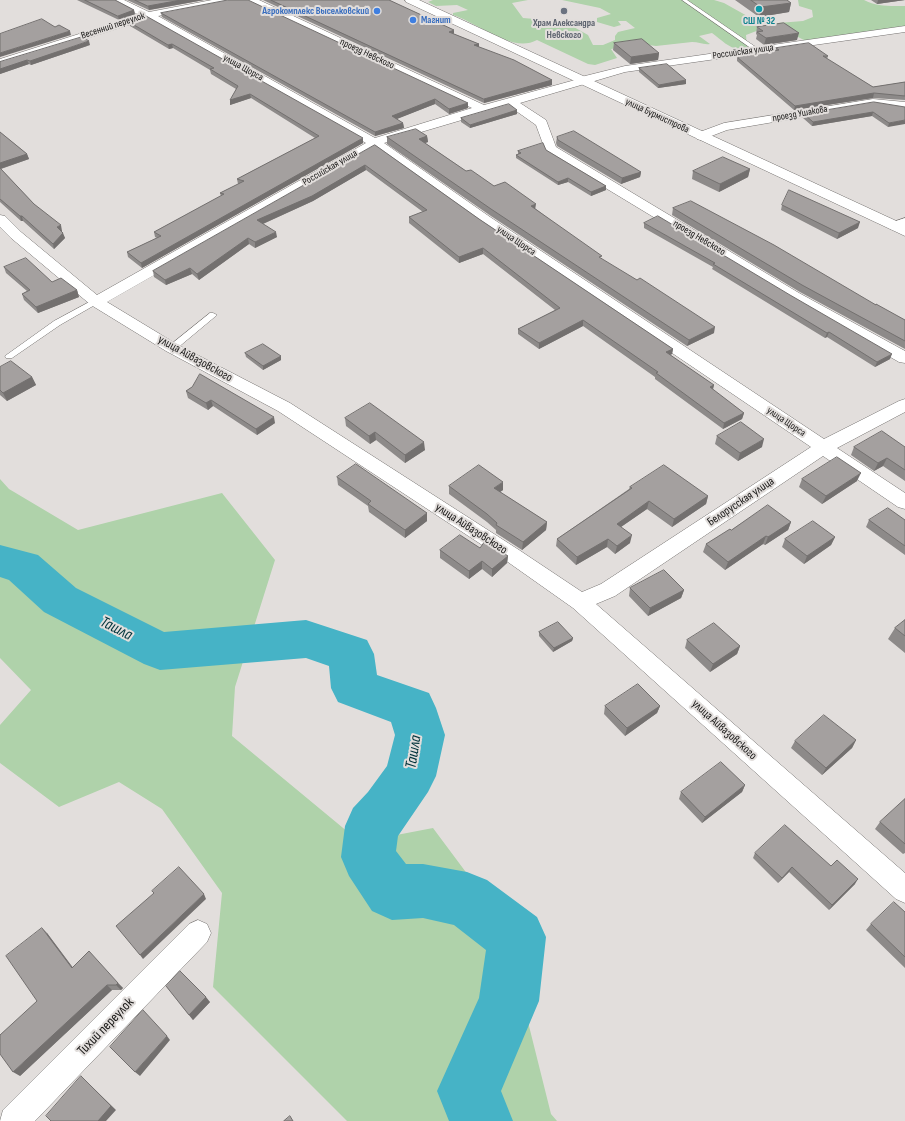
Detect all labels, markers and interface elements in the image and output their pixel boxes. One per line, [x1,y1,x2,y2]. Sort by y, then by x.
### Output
marker: СШ № 32 [754,4,764,14]
place label: Агрокомплекс Выселковский [262,5,369,17]
marker: Агрокомплекс Выселковский [372,6,382,16]
marker: Храм Александра Невского [559,6,569,16]
street label: Весенний переулок [80,10,146,42]
place label: Магнит [421,14,451,26]
marker: Магнит [408,15,418,25]
place label: СШ № 32 [743,15,775,27]
place label: Храм Александра Невского [533,17,595,40]
street label: проезд Невского [338,36,396,72]
street label: Российская улица [712,42,774,62]
street label: улица Щорса [221,52,265,84]
street label: улица Бурмистрова [623,96,691,136]
street label: проезд Ушакова [772,103,828,125]
street label: Российская улица [300,147,360,189]
street label: проезд Невского [671,218,727,258]
street label: улица Щорса [494,224,538,258]
street label: улица Айвазовского [155,333,235,385]
street label: улица Щорса [764,405,808,439]
street label: Белорусская улица [705,474,777,530]
street label: улица Айвазовского [432,500,510,558]
water label: Ташла [97,613,135,645]
street label: улица Айвазовского [688,697,760,763]
water label: Ташла [402,734,426,770]
street label: Тихий переулок [74,995,138,1059]

